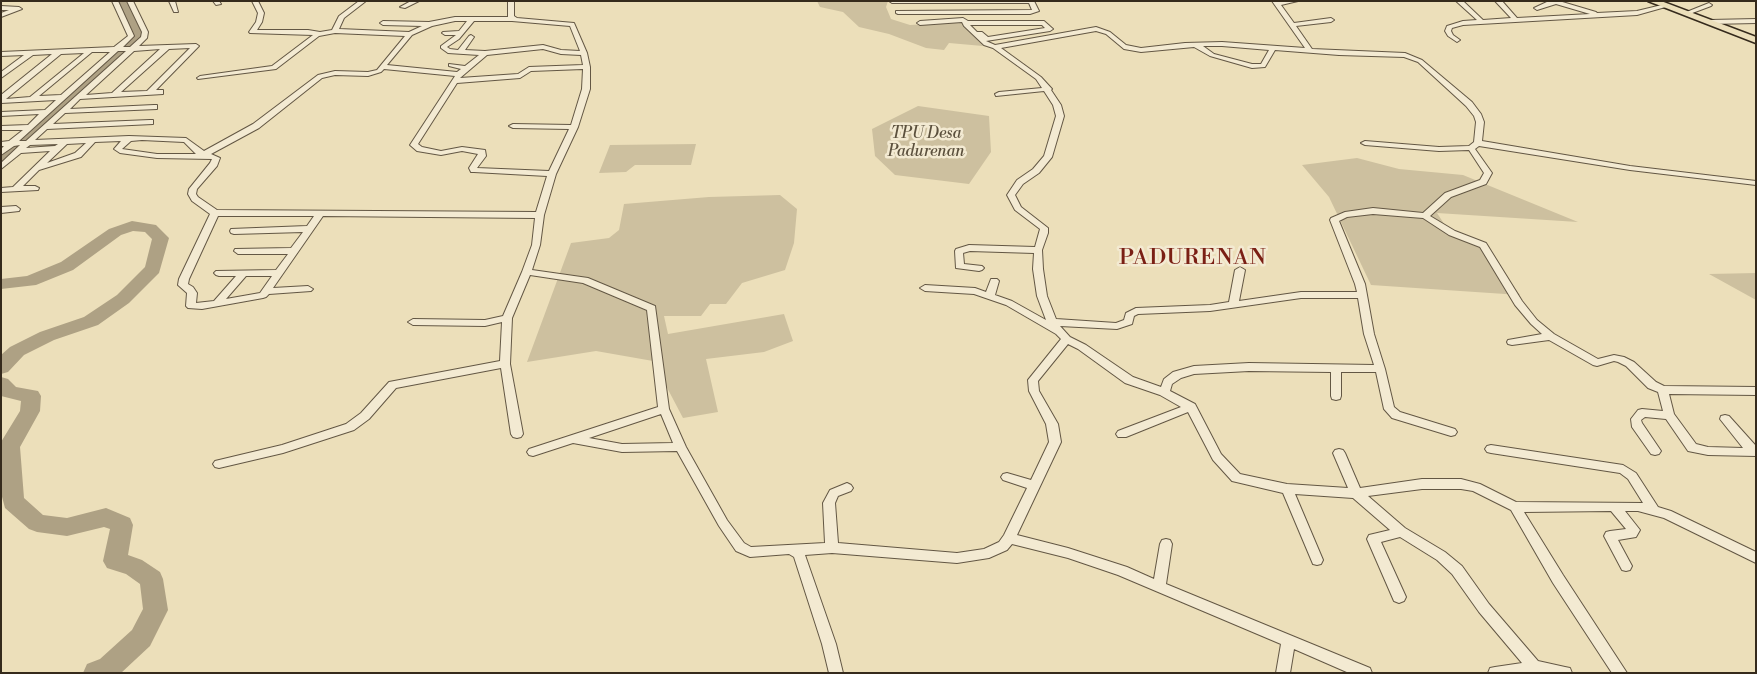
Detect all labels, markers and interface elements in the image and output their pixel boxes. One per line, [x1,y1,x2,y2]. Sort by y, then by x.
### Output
park label: TPU Desa Padurenan [888,124,964,162]
district label: PADURENAN [1118,246,1268,272]

